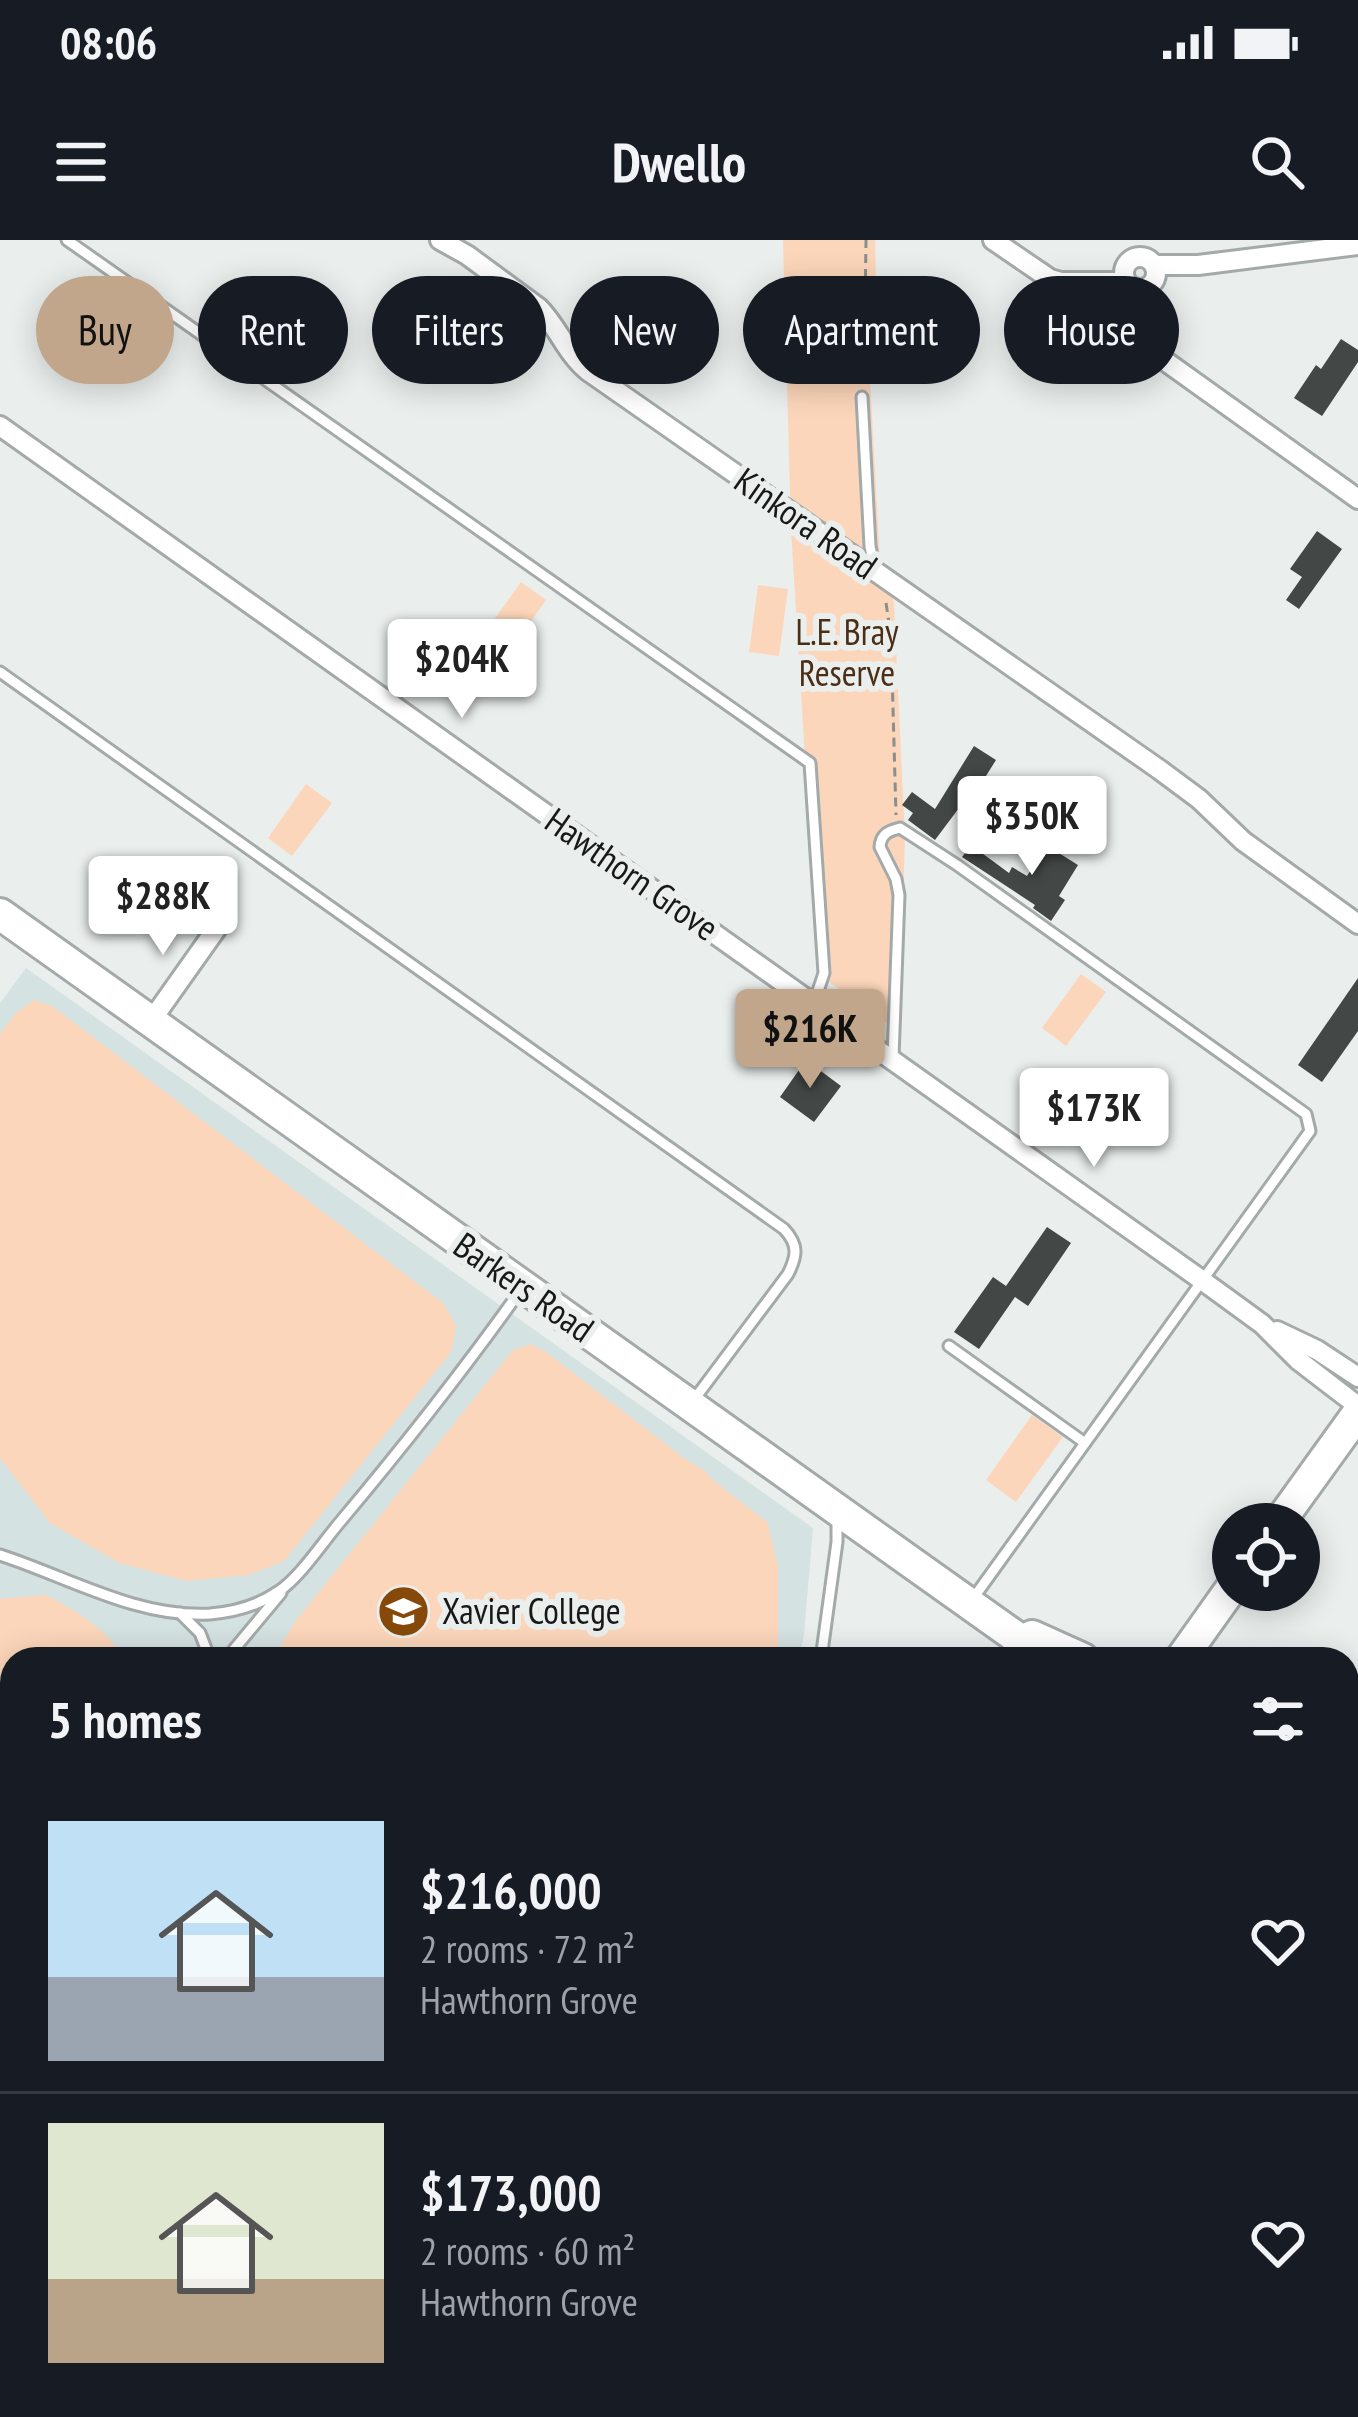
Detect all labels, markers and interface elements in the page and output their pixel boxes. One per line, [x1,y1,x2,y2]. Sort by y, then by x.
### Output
text: 08:06 [60,13,157,71]
text: Dwello [612,127,746,197]
icon: menu [48,129,114,195]
icon: search [1244,129,1310,195]
chip: Buy [36,276,174,384]
chip: Rent [198,276,348,384]
chip: Filters [372,276,546,384]
chip: New [570,276,719,384]
chip: Apartment [743,276,980,384]
chip: House [1004,276,1179,384]
street label: Kinkora Road [726,456,887,589]
park label: L.E. Bray Reserve [795,608,899,696]
pin: $204K [378,619,546,721]
text: $204K [415,632,509,683]
pin: $350K [948,776,1116,878]
text: $350K [985,789,1079,840]
street label: Hawthorn Grove [536,797,728,951]
pin: $288K [79,856,247,958]
text: $288K [116,869,210,920]
pin: $216K [726,989,894,1091]
text: $216K [763,1002,857,1053]
pin: $173K [1010,1068,1178,1170]
text: $173K [1047,1081,1141,1132]
street label: Barkers Road [445,1221,604,1352]
map controls [1212,1503,1320,1611]
button: locate [1212,1503,1320,1611]
school or university icon: Xavier College [375,1583,431,1639]
place label: Xavier College [442,1587,621,1634]
text: 5 homes [48,1686,202,1752]
icon: filters [1245,1686,1311,1752]
text: $216,000 [420,1857,602,1923]
icon: home [144,1869,288,2013]
icon: heart [1245,1908,1311,1974]
text: 2 rooms · 72 m² [420,1923,635,1974]
text: Hawthorn Grove [420,1974,638,2025]
text: $173,000 [420,2159,602,2225]
icon: home [144,2171,288,2315]
icon: heart [1245,2210,1311,2276]
text: 2 rooms · 60 m² [420,2225,635,2276]
text: Hawthorn Grove [420,2276,638,2327]

